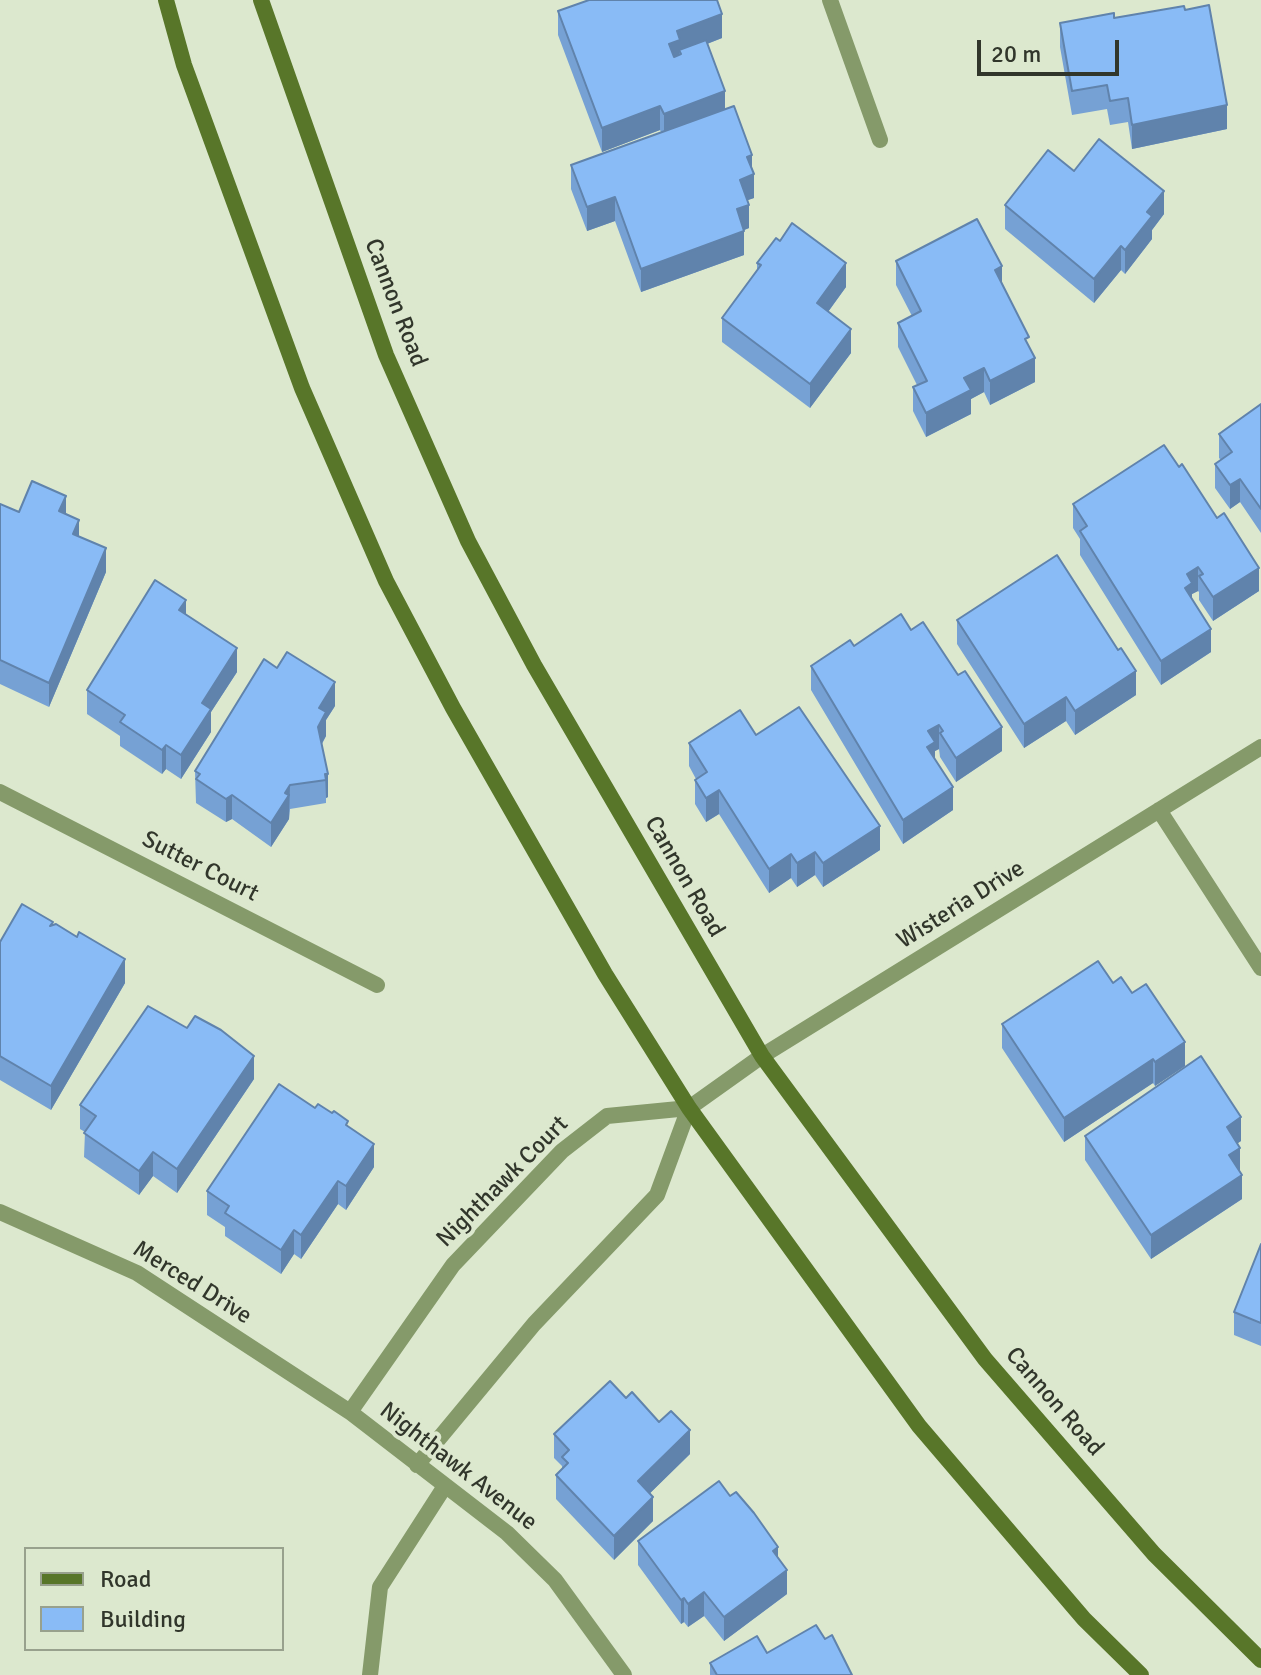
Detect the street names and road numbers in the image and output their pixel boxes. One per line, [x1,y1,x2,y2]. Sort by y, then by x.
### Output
street label: Cannon Road [357,235,433,371]
street label: Cannon Road [638,811,730,943]
street label: Sutter Court [137,825,263,909]
street label: Wisteria Drive [892,855,1030,955]
street label: Nighthawk Court [431,1110,575,1254]
street label: Merced Drive [127,1235,257,1331]
street label: Cannon Road [999,1342,1109,1462]
street label: Nighthawk Avenue [374,1397,542,1537]

